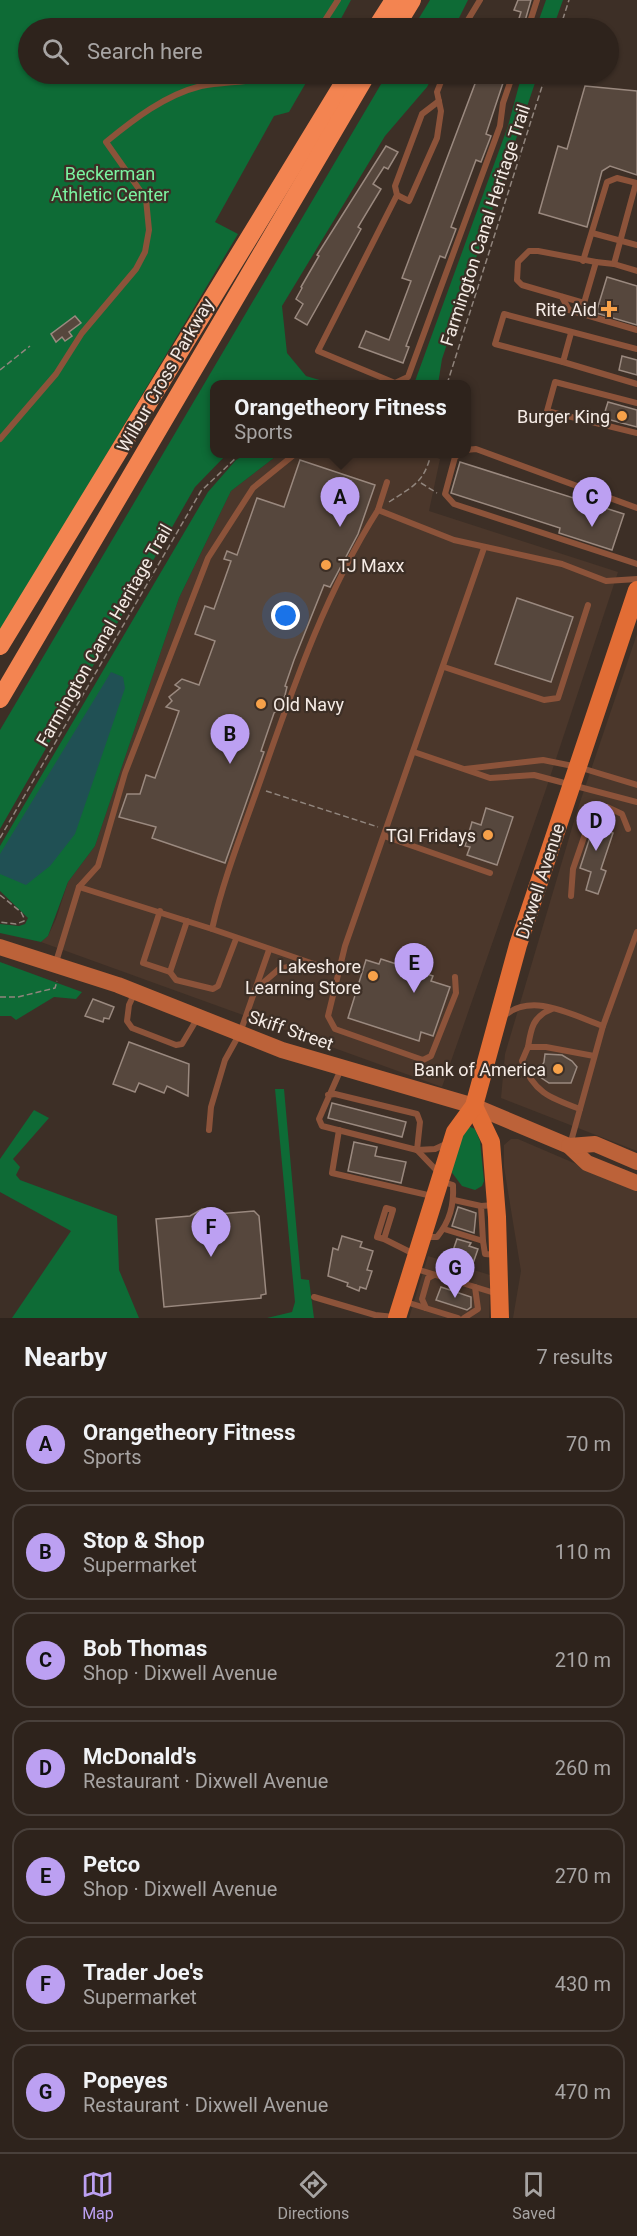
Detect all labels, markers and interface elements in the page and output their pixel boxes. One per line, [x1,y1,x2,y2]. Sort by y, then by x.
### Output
search box [18,18,619,84]
icon: search [39,35,72,68]
text: Search here [87,39,203,64]
street label: Farmington Canal Heritage Trail [436,101,534,349]
park label: Beckerman Athletic Center [51,163,169,205]
street label: Wilbur Cross Parkway [112,294,218,456]
place label: Rite Aid [535,299,597,320]
marker: Rite Aid [602,302,616,316]
popup [210,380,471,458]
text: Orangetheory Fitness [234,395,447,420]
place label: Burger King [517,406,610,427]
marker: Burger King [615,409,629,423]
text: Sports [234,420,293,444]
pin: A [320,478,360,527]
pin: C [572,478,612,527]
street label: Farmington Canal Heritage Trail [32,520,176,750]
place label: TJ Maxx [338,555,404,576]
marker: TJ Maxx [319,558,333,572]
your location [271,601,300,630]
place label: Old Navy [273,694,345,715]
marker: Old Navy [254,697,268,711]
pin: B [210,714,250,764]
pin: D [576,802,616,851]
street label: Dixwell Avenue [511,821,569,941]
place label: TGI Fridays [386,825,476,846]
marker: TGI Fridays [481,828,495,842]
pin: E [394,944,434,993]
place label: Lakeshore Learning Store [245,956,361,998]
marker: Lakeshore Learning Store [366,969,380,983]
street label: Skiff Street [246,1006,336,1054]
place label: Bank of America [414,1059,546,1080]
marker: Bank of America [551,1062,565,1076]
pin: F [192,1208,230,1257]
pin: G [436,1248,474,1298]
text: Nearby [24,1342,107,1372]
text: 7 results [537,1345,613,1369]
text: Orangetheory Fitness [83,1420,295,1445]
text: A [39,1432,52,1456]
text: 70 m [566,1432,611,1456]
text: Sports [83,1445,142,1469]
text: Stop & Shop [83,1528,205,1553]
text: B [39,1540,52,1564]
text: 110 m [555,1540,611,1564]
text: Supermarket [83,1553,197,1577]
text: Bob Thomas [83,1636,207,1661]
text: C [39,1648,52,1672]
text: 210 m [555,1648,611,1672]
text: Shop · Dixwell Avenue [83,1661,277,1685]
text: McDonald's [83,1744,197,1769]
text: D [39,1756,52,1780]
text: 260 m [555,1756,611,1780]
text: Restaurant · Dixwell Avenue [83,1769,328,1793]
text: Petco [83,1852,140,1877]
text: E [40,1864,51,1888]
text: 270 m [555,1864,611,1888]
text: Shop · Dixwell Avenue [83,1877,277,1901]
text: Trader Joe's [83,1960,204,1985]
text: F [40,1972,51,1996]
text: 430 m [555,1972,611,1996]
text: Supermarket [83,1985,197,2009]
text: Popeyes [83,2068,168,2093]
text: G [39,2080,52,2104]
text: 470 m [555,2080,611,2104]
text: Restaurant · Dixwell Avenue [83,2093,328,2117]
tab: Map [81,2168,114,2223]
tab: Directions [277,2168,349,2223]
tab: Saved [512,2168,556,2223]

